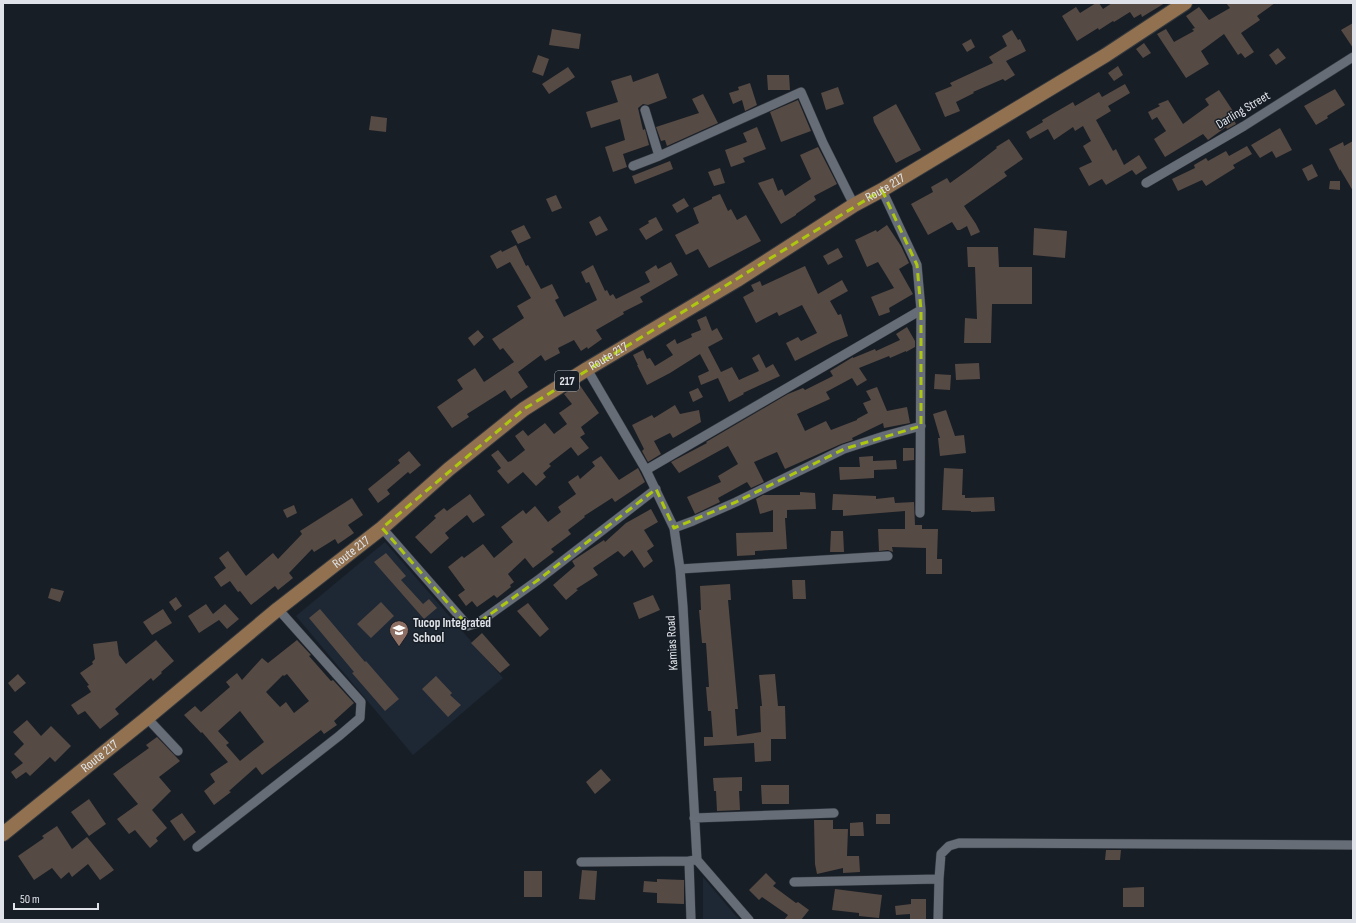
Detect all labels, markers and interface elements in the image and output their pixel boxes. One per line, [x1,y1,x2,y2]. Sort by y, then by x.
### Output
street label: Darling Street [1213,88,1273,132]
street label: Route 217 [863,170,908,205]
street label: Route 217 [586,338,632,374]
road number: 217 [555,371,579,391]
street label: Route 217 [329,532,374,572]
place label: Tucop Integrated School [413,615,491,646]
street label: Kamias Road [663,615,681,671]
school or university icon: Tucop Integrated School [388,619,410,647]
street label: Route 217 [78,736,122,776]
scale bar [14,885,98,911]
text: 50 m [20,892,40,907]

